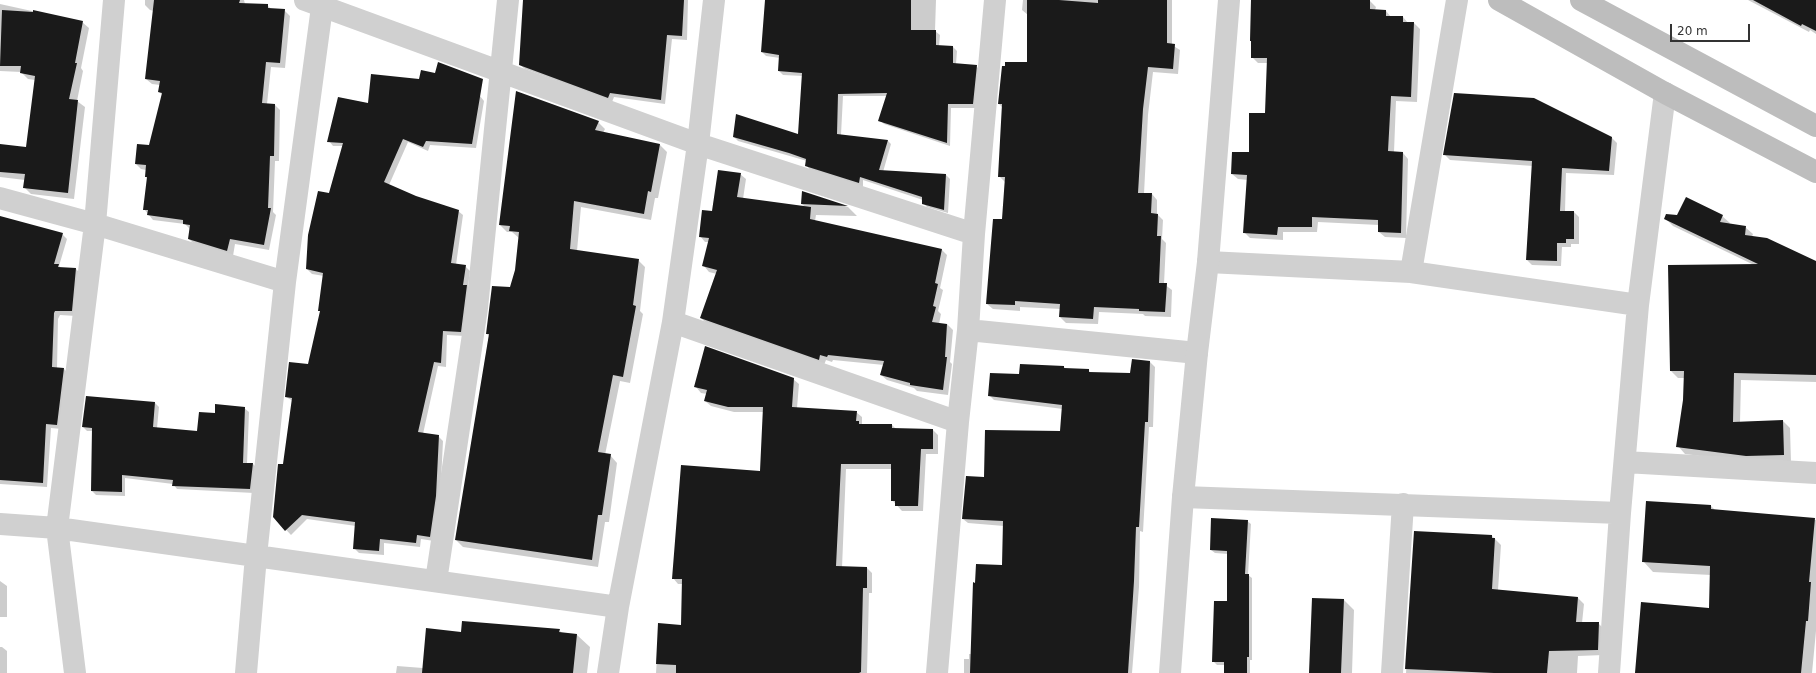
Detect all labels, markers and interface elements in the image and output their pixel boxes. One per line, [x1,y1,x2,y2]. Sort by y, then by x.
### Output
scale bar [1672,16,1752,42]
text: 20 m [1677,24,1708,38]

